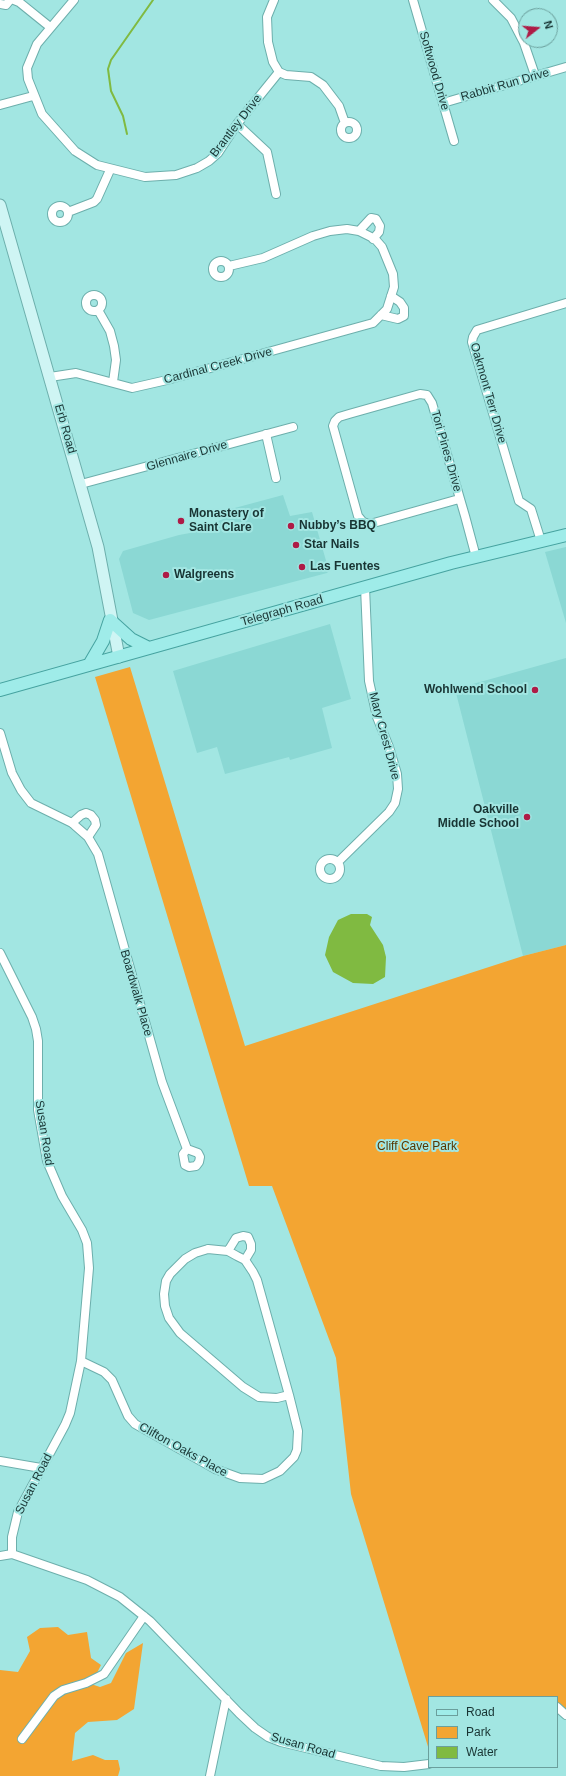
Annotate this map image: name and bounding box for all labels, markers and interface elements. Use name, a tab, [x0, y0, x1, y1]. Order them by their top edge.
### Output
north arrow	[518, 8, 558, 48]
text: N	[542, 19, 555, 30]
street label: Softwood Drive	[416, 30, 452, 112]
street label: Rabbit Run Drive	[459, 65, 551, 105]
street label: Brantley Drive	[207, 92, 265, 160]
street label: Oakmont Terr Drive	[467, 341, 509, 445]
street label: Cardinal Creek Drive	[162, 345, 274, 387]
street label: Erb Road	[51, 403, 79, 455]
street label: Tori Pines Drive	[427, 409, 465, 493]
street label: Glennaire Drive	[145, 438, 229, 474]
place label: Monastery of Saint Clare	[189, 507, 264, 535]
marker: Monastery of Saint Clare	[176, 516, 186, 526]
place label: Nubby’s BBQ	[299, 519, 376, 533]
marker: Nubby’s BBQ	[286, 521, 296, 531]
place label: Star Nails	[304, 538, 359, 552]
marker: Star Nails	[291, 540, 301, 550]
place label: Las Fuentes	[310, 560, 380, 574]
marker: Las Fuentes	[297, 562, 307, 572]
place label: Walgreens	[174, 568, 234, 582]
marker: Walgreens	[161, 570, 171, 580]
street label: Telegraph Road	[239, 592, 325, 630]
place label: Wohlwend School	[424, 683, 527, 697]
marker: Wohlwend School	[530, 685, 540, 695]
street label: Mary Crest Drive	[365, 691, 403, 781]
place label: Oakville Middle School	[438, 803, 519, 831]
marker: Oakville Middle School	[522, 812, 532, 822]
street label: Boardwalk Place	[117, 948, 155, 1038]
street label: Susan Road	[32, 1099, 56, 1167]
park label: Cliff Cave Park	[377, 1140, 457, 1154]
street label: Clifton Oaks Place	[136, 1420, 230, 1480]
street label: Susan Road	[13, 1451, 55, 1517]
legend	[428, 1696, 558, 1768]
text: Road	[466, 1705, 495, 1719]
text: Park	[466, 1725, 491, 1739]
street label: Susan Road	[269, 1730, 337, 1762]
text: Water	[466, 1745, 498, 1759]

